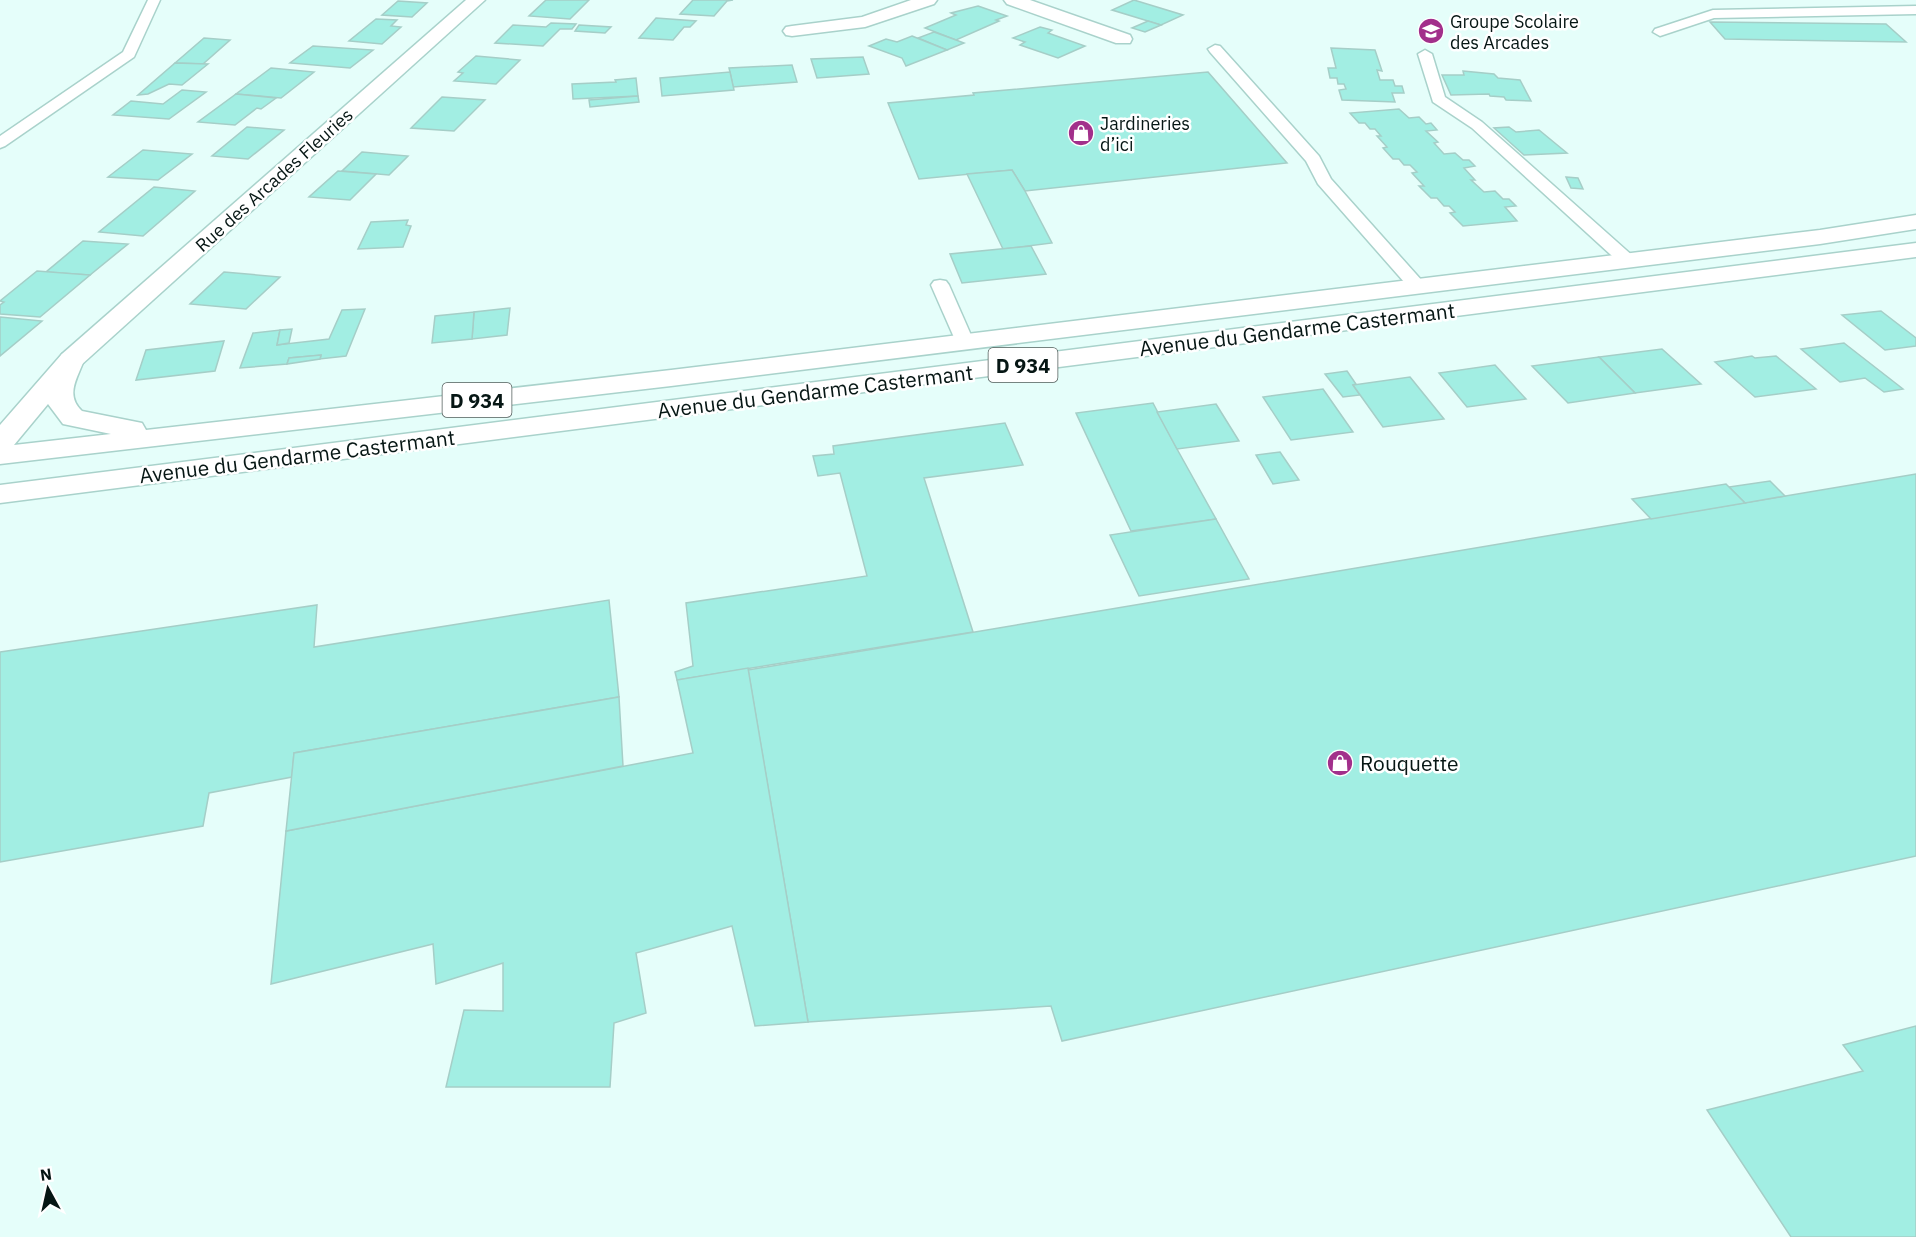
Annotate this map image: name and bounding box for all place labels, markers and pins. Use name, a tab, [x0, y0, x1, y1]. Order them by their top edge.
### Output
place label: Groupe Scolaire des Arcades	[1450, 10, 1579, 54]
school or university icon: Groupe Scolaire des Arcades	[1416, 16, 1446, 46]
place label: Jardineries d’ici	[1100, 112, 1190, 156]
shop icon: Jardineries d’ici	[1066, 118, 1096, 148]
shop icon: Rouquette	[1325, 748, 1355, 778]
place label: Rouquette	[1360, 749, 1458, 777]

